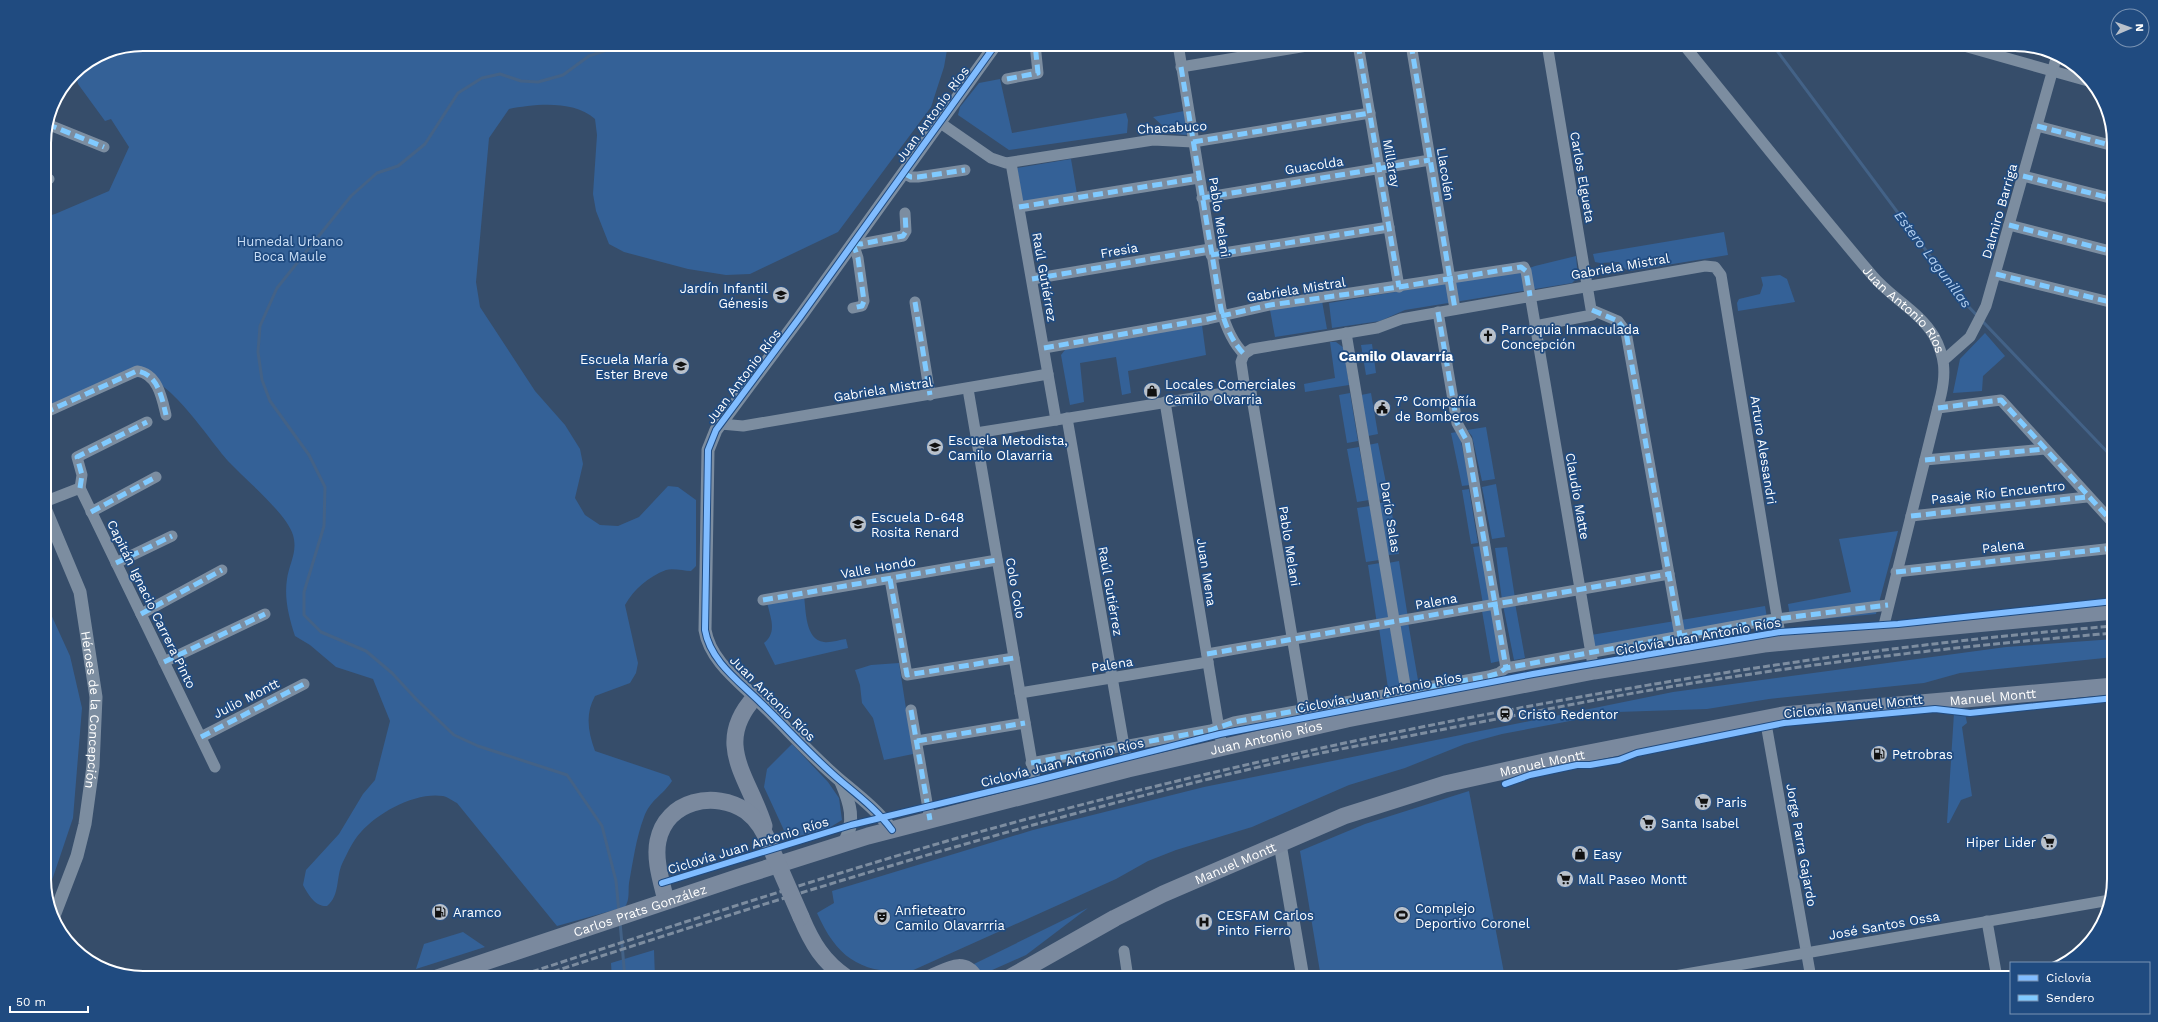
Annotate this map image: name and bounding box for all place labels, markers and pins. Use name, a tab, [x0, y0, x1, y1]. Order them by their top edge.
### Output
place label: Jardín Infantil Génesis	[680, 281, 768, 311]
school or university icon: Jardín Infantil Génesis	[771, 285, 791, 305]
place label: Parroquia Inmaculada Concepción	[1501, 322, 1640, 352]
church icon: Parroquia Inmaculada Concepción	[1478, 326, 1498, 346]
place label: Escuela María Ester Breve	[580, 352, 669, 382]
school or university icon: Escuela María Ester Breve	[671, 356, 691, 376]
place label: Locales Comerciales Camilo Olvarria	[1165, 377, 1296, 407]
shop icon: Locales Comerciales Camilo Olvarria	[1142, 381, 1162, 401]
place label: 7° Compañía de Bomberos	[1395, 394, 1479, 424]
public building icon: 7° Compañía de Bomberos	[1372, 398, 1392, 418]
place label: Escuela Metodista, Camilo Olavarria	[948, 433, 1068, 463]
school or university icon: Escuela Metodista, Camilo Olavarria	[925, 437, 945, 457]
place label: Escuela D-648 Rosita Renard	[871, 510, 964, 540]
school or university icon: Escuela D-648 Rosita Renard	[848, 514, 868, 534]
station icon: Cristo Redentor	[1495, 704, 1515, 724]
place label: Cristo Redentor	[1518, 707, 1618, 722]
fuel station icon: Petrobras	[1869, 744, 1889, 764]
place label: Petrobras	[1892, 747, 1953, 762]
supermarket icon: Paris	[1693, 792, 1713, 812]
place label: Paris	[1716, 795, 1747, 810]
supermarket icon: Santa Isabel	[1638, 813, 1658, 833]
place label: Santa Isabel	[1661, 816, 1739, 831]
supermarket icon: Hiper Lider	[2039, 832, 2059, 852]
place label: Hiper Lider	[1966, 835, 2036, 850]
shop icon: Easy	[1570, 844, 1590, 864]
place label: Easy	[1593, 847, 1622, 862]
supermarket icon: Mall Paseo Montt	[1555, 869, 1575, 889]
place label: Mall Paseo Montt	[1578, 872, 1688, 887]
place label: Complejo Deportivo Coronel	[1415, 901, 1530, 931]
fuel station icon: Aramco	[430, 902, 450, 922]
place label: Anfieteatro Camilo Olavarrria	[895, 903, 1005, 933]
place label: Aramco	[453, 905, 502, 920]
sports icon: Complejo Deportivo Coronel	[1392, 905, 1412, 925]
theatre icon: Anfieteatro Camilo Olavarrria	[872, 907, 892, 927]
place label: CESFAM Carlos Pinto Fierro	[1217, 908, 1314, 938]
hospital icon: CESFAM Carlos Pinto Fierro	[1194, 912, 1214, 932]

